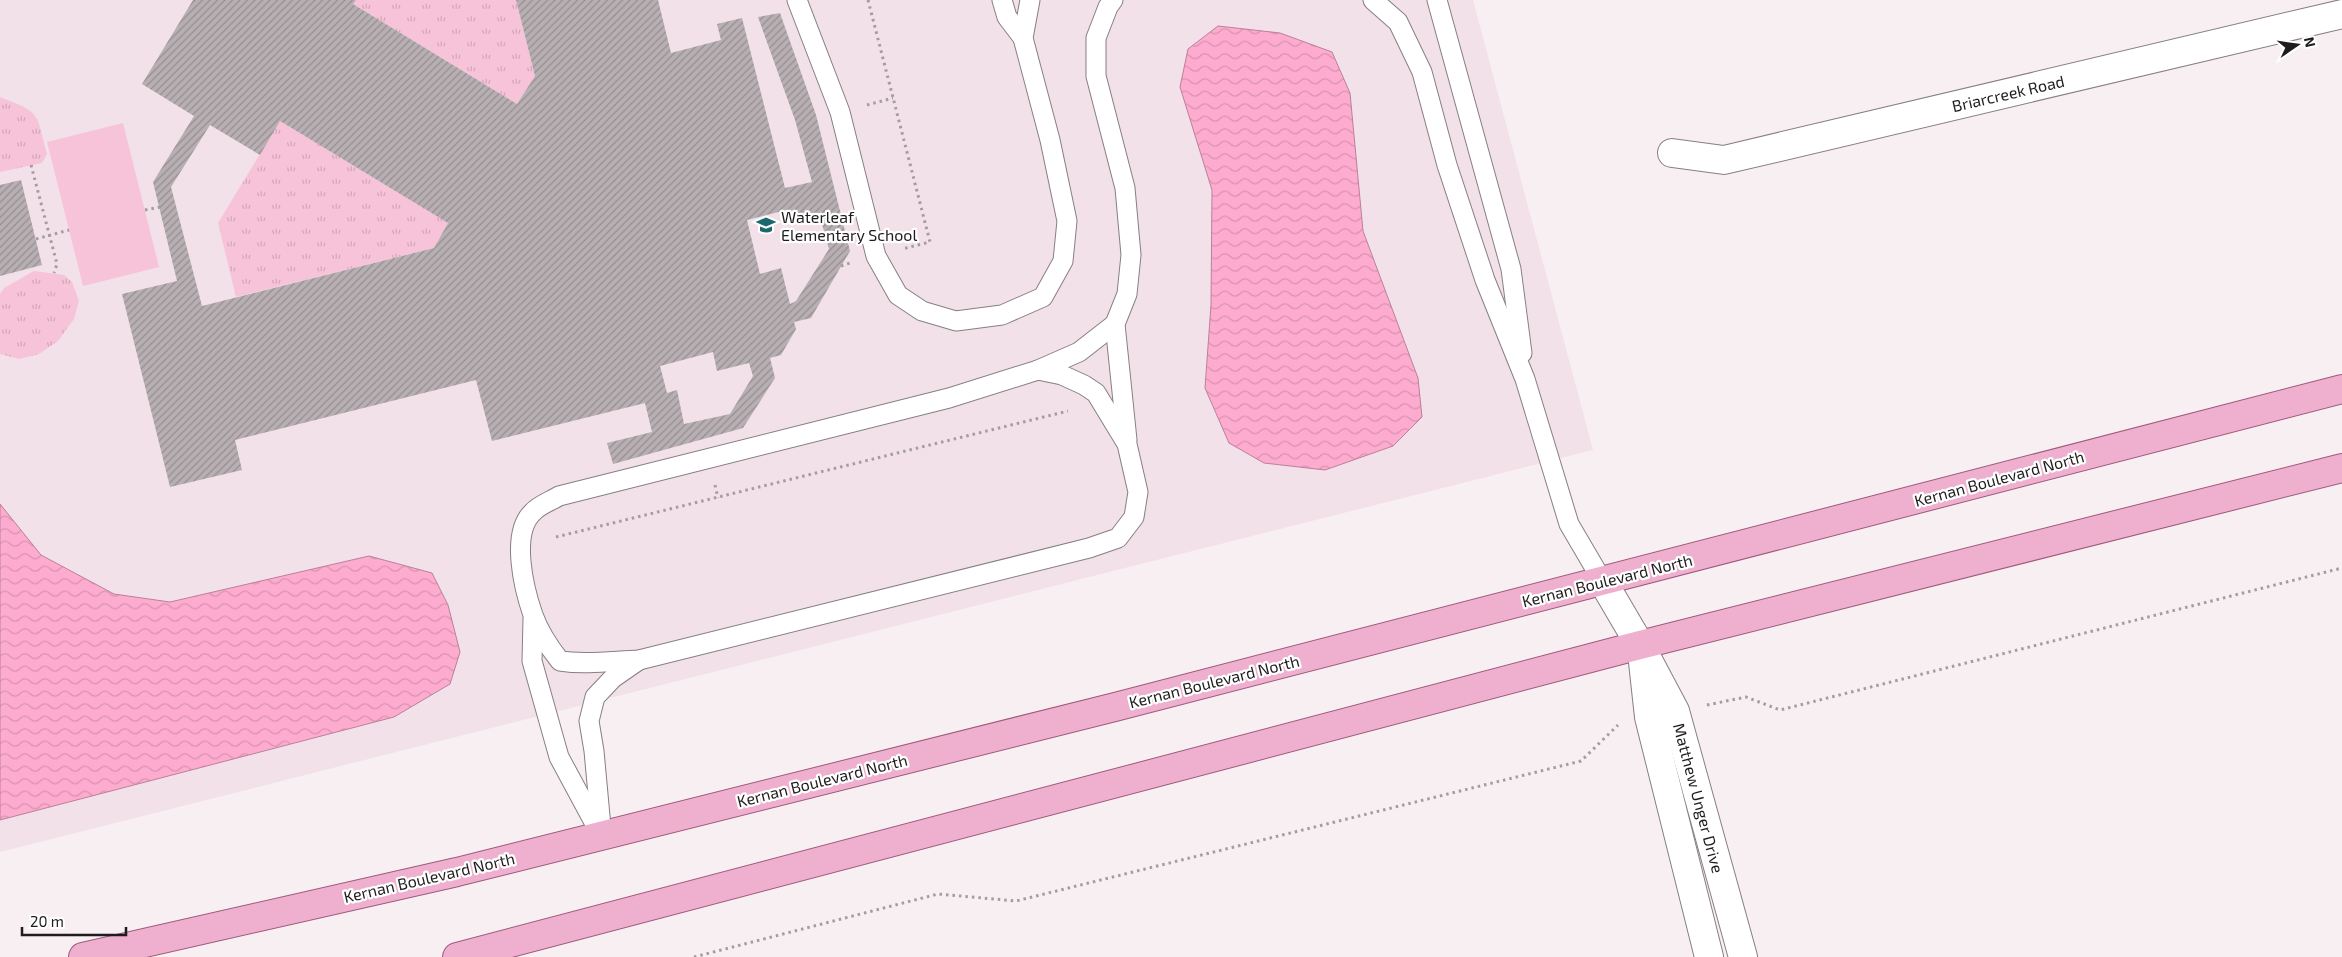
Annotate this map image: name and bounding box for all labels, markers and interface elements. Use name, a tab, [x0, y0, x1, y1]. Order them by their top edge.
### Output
north arrow	[2272, 20, 2322, 70]
text: N	[2301, 35, 2320, 49]
street label: Briarcreek Road	[1950, 71, 2066, 115]
place label: Waterleaf Elementary School	[781, 207, 917, 244]
school or university icon: Waterleaf Elementary School	[755, 214, 777, 236]
street label: Kernan Boulevard North	[1912, 446, 2086, 510]
street label: Kernan Boulevard North	[1520, 550, 1694, 610]
street label: Kernan Boulevard North	[1127, 651, 1301, 711]
street label: Matthew Unger Drive	[1670, 721, 1728, 875]
street label: Kernan Boulevard North	[735, 750, 909, 810]
street label: Kernan Boulevard North	[342, 848, 516, 906]
scale bar	[22, 904, 126, 936]
text: 20 m	[30, 912, 64, 930]

